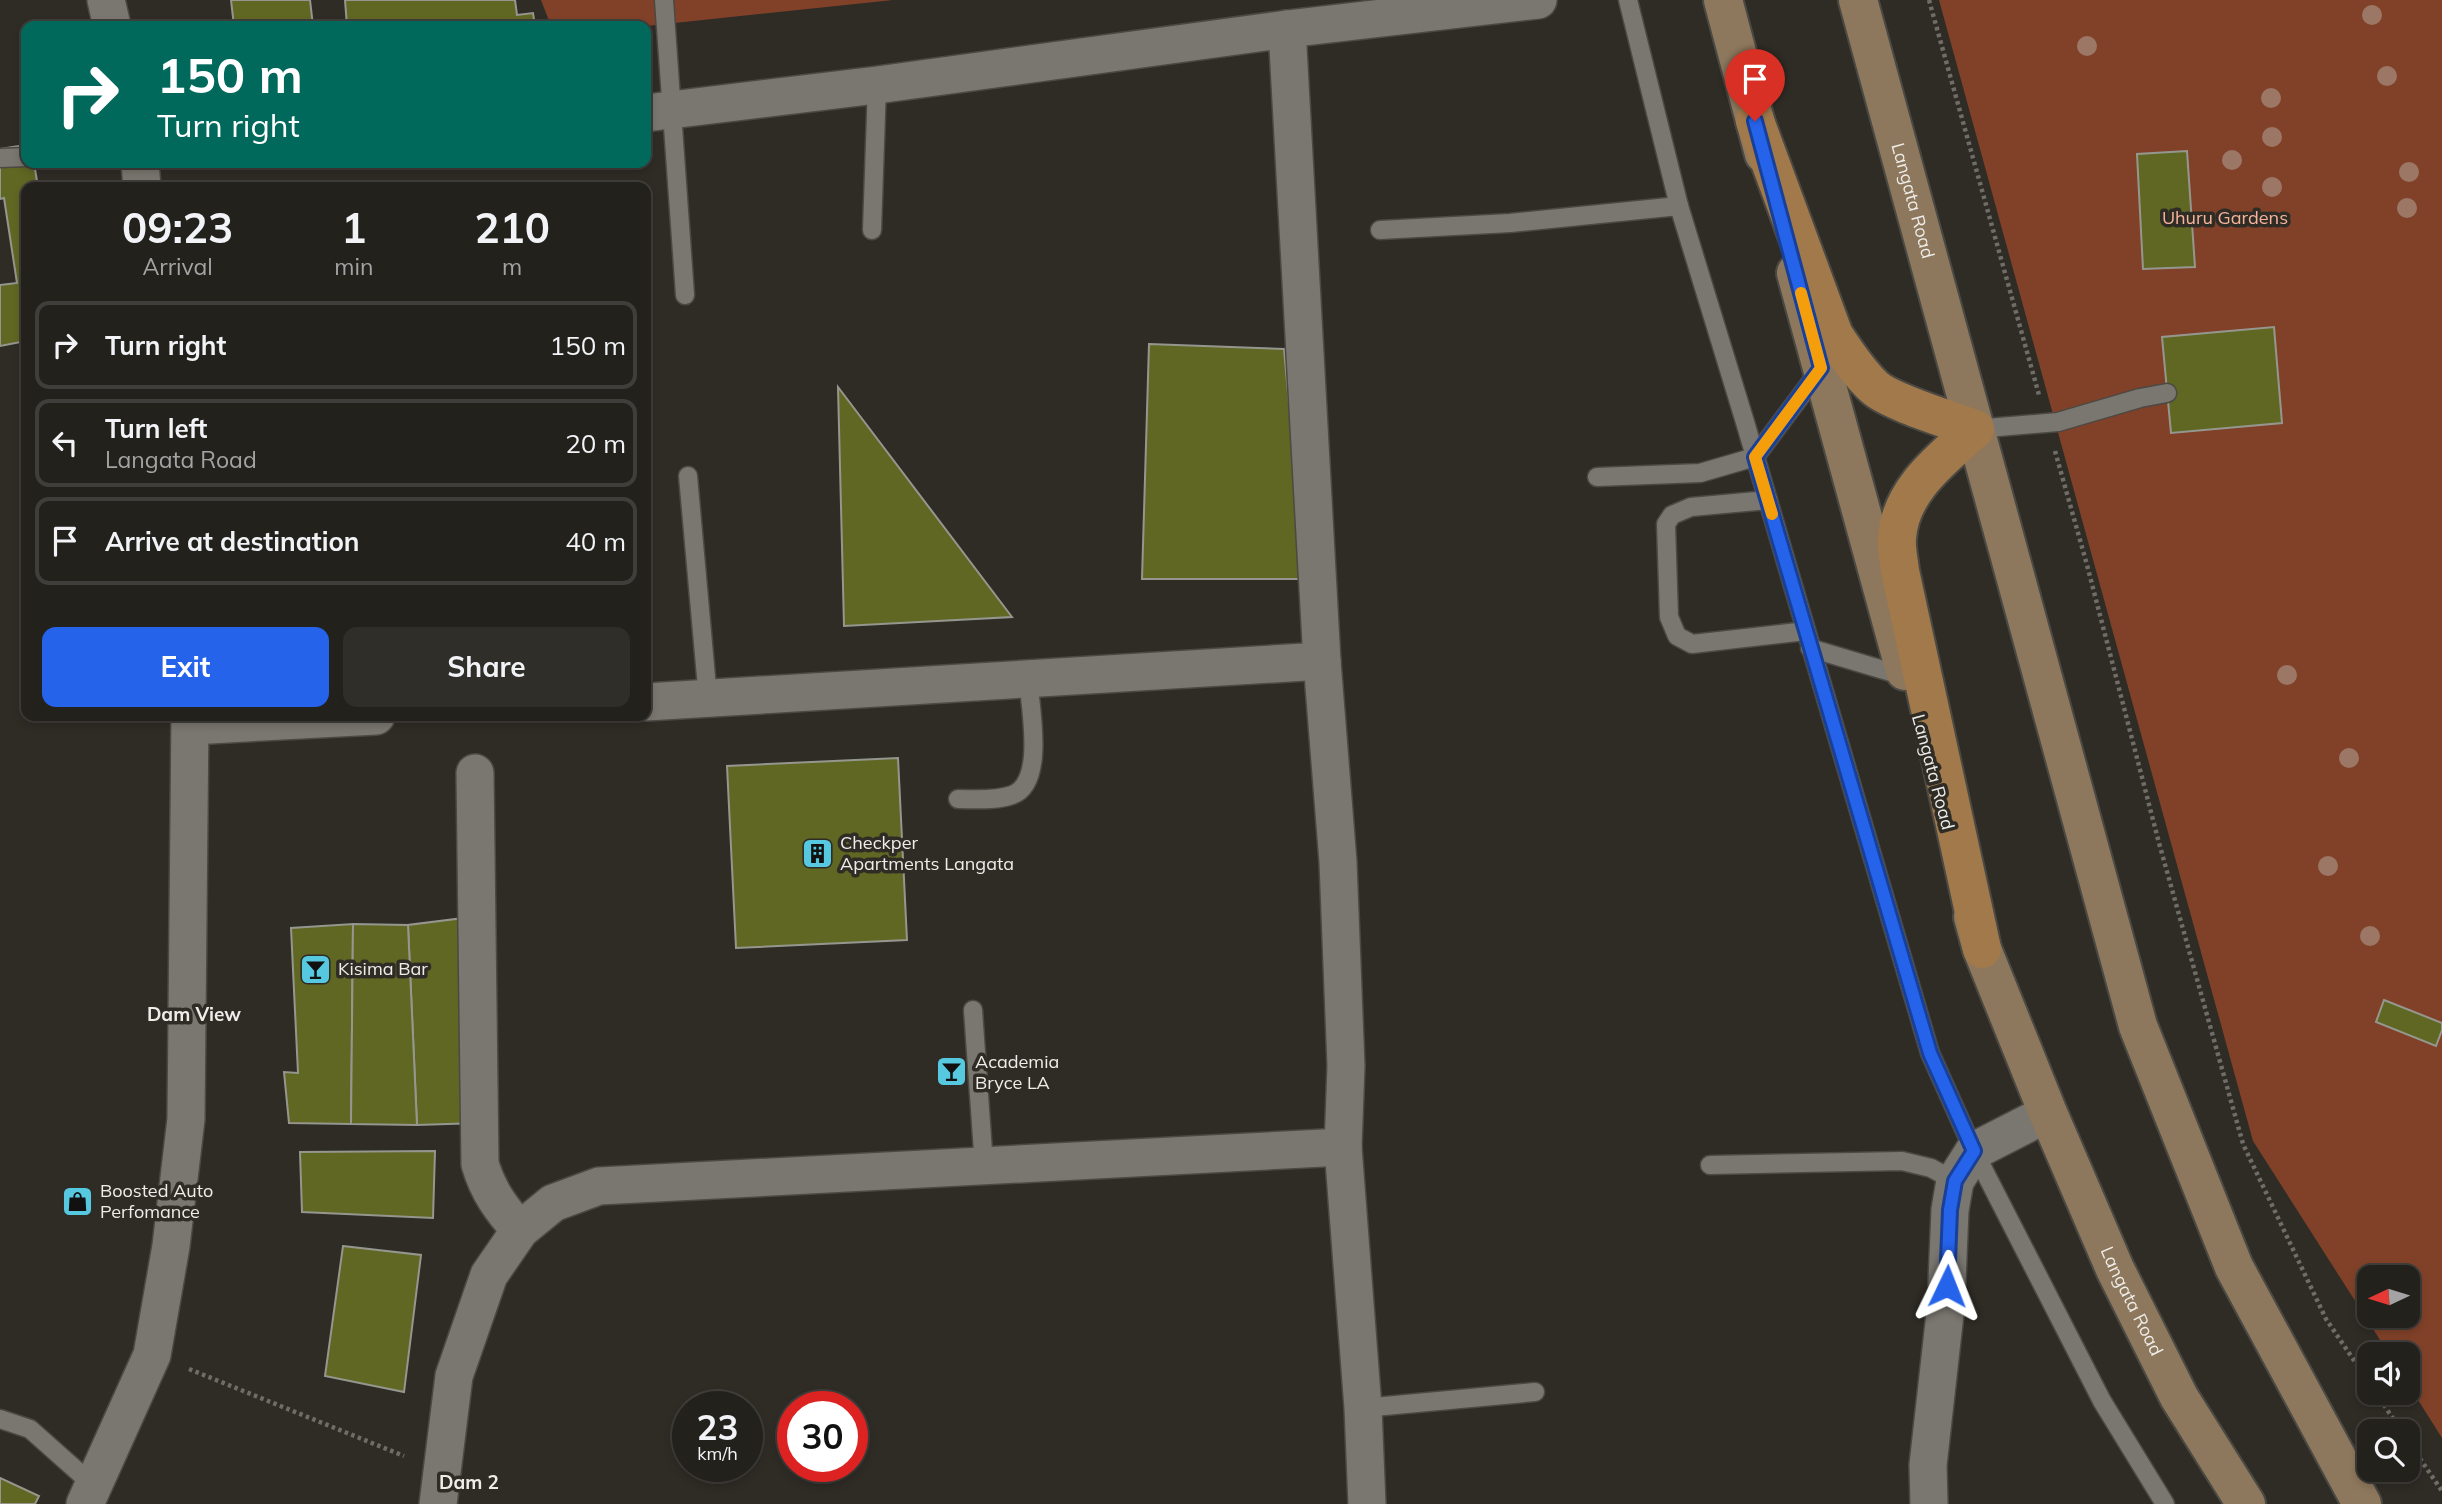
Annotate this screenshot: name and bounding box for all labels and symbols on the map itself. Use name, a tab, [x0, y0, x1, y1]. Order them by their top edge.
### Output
pin	[1725, 49, 1785, 121]
street label: Langata Road	[1887, 140, 1940, 261]
park label: Uhuru Gardens	[2162, 206, 2288, 229]
street label: Langata Road	[1907, 712, 1960, 832]
place label: Checkper Apartments Langata	[840, 831, 1014, 875]
building icon: Checkper Apartments Langata	[800, 836, 834, 870]
bar icon: Kisima Bar	[298, 952, 332, 986]
place label: Kisima Bar	[338, 957, 428, 980]
district label: Dam View	[147, 1002, 241, 1026]
place label: Academia Bryce LA	[975, 1050, 1059, 1094]
bar icon: Academia Bryce LA	[935, 1055, 969, 1089]
place label: Boosted Auto Perfomance	[100, 1179, 213, 1223]
shop icon: Boosted Auto Perfomance	[60, 1184, 94, 1218]
street label: Langata Road	[2096, 1243, 2168, 1359]
position arrow	[1910, 1249, 1984, 1323]
north arrow	[2357, 1265, 2420, 1328]
speed limit sign: 30	[777, 1391, 868, 1482]
district label: Dam 2	[439, 1470, 499, 1494]

